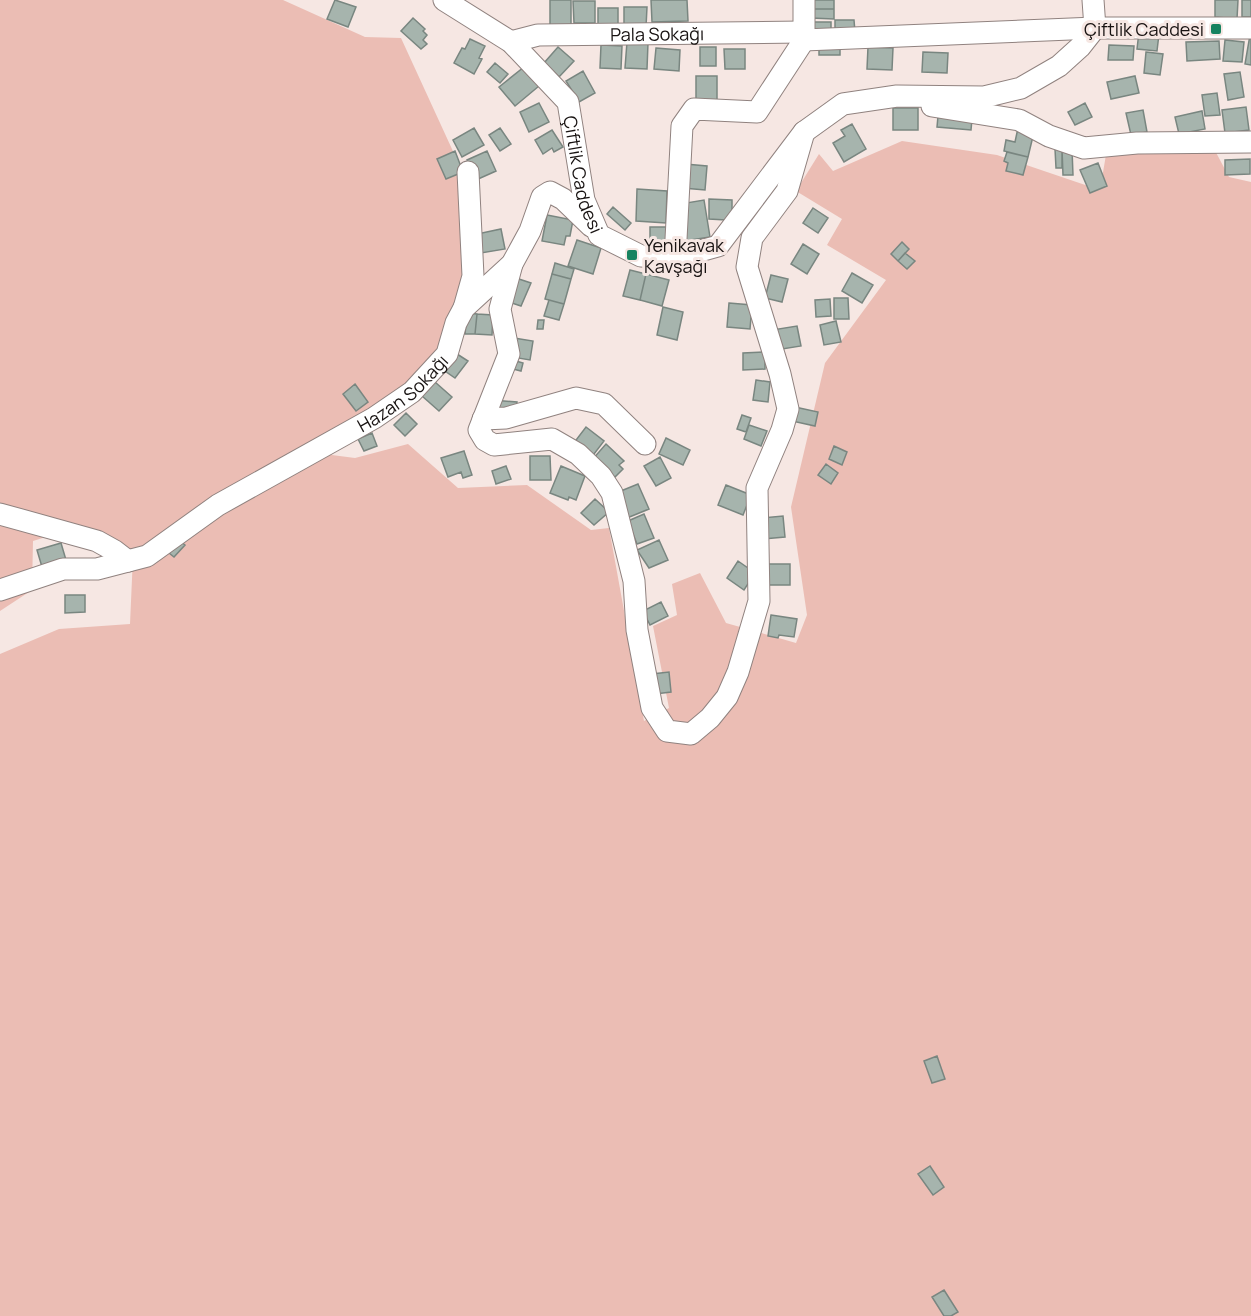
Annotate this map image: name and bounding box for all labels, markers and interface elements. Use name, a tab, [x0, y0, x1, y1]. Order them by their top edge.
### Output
place label: Çiftlik Caddesi	[1084, 17, 1204, 41]
street label: Pala Sokağı	[610, 21, 704, 46]
marker: Çiftlik Caddesi	[1209, 22, 1223, 36]
street label: Çiftlik Caddesi	[558, 114, 609, 237]
place label: Yenikavak Kavşağı	[644, 233, 725, 278]
marker: Yenikavak Kavşağı	[625, 248, 639, 262]
street label: Hazan Sokağı	[353, 349, 453, 437]

